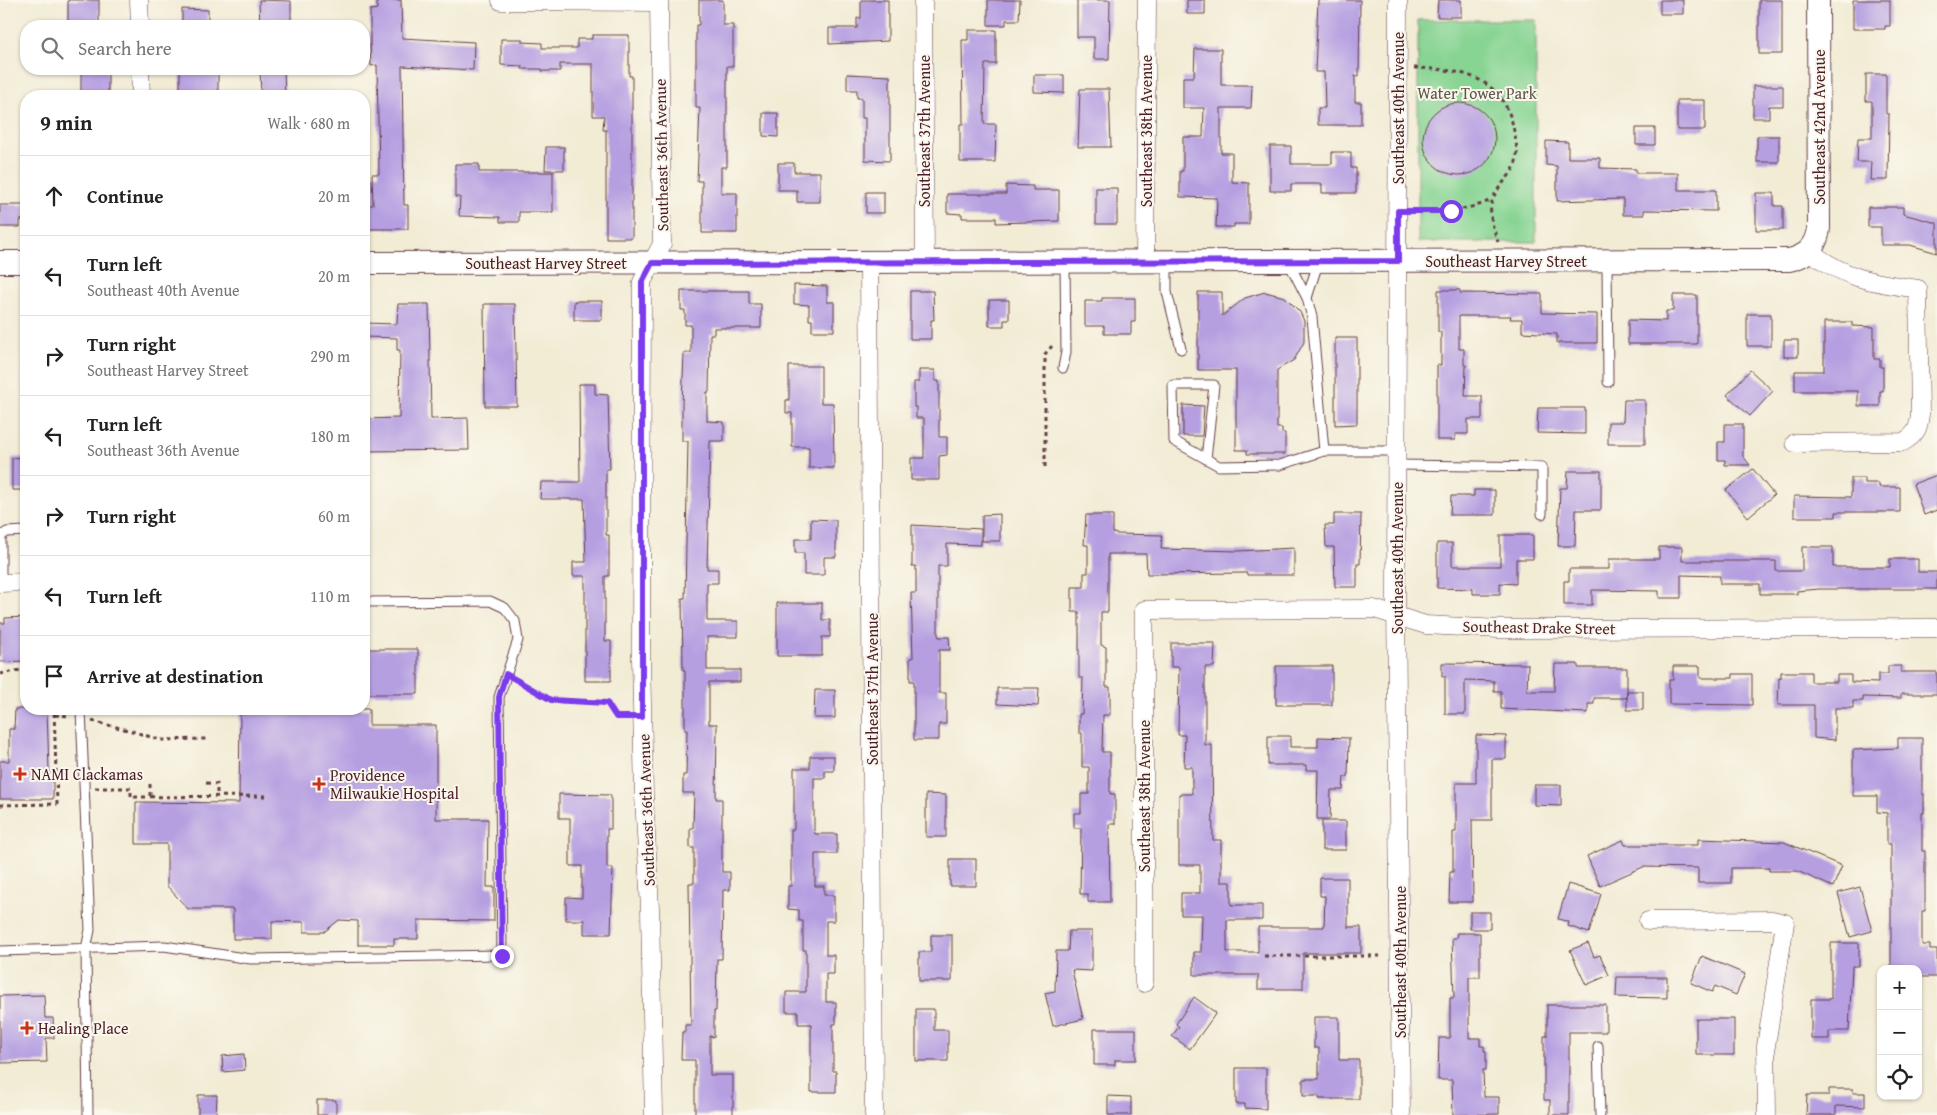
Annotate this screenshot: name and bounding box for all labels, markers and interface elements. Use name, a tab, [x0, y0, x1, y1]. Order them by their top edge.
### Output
search box	[20, 20, 370, 75]
street label: Southeast 40th Avenue	[1386, 32, 1410, 184]
icon: search	[38, 34, 66, 62]
text: Search here	[78, 34, 172, 62]
street label: Southeast 42nd Avenue	[1807, 49, 1831, 205]
street label: Southeast 37th Avenue	[912, 55, 936, 207]
street label: Southeast 38th Avenue	[1134, 55, 1158, 207]
street label: Southeast 36th Avenue	[648, 79, 674, 231]
park label: Water Tower Park	[1417, 81, 1538, 105]
text: 9 min	[40, 107, 92, 138]
text: Walk · 680 m	[267, 111, 350, 135]
icon: ahead	[40, 182, 68, 210]
text: Continue	[87, 182, 164, 210]
text: 20 m	[318, 184, 350, 208]
route start	[1440, 200, 1463, 223]
street label: Southeast Harvey Street	[1425, 249, 1587, 273]
text: Turn left	[87, 250, 162, 278]
street label: Southeast Harvey Street	[465, 251, 627, 275]
icon: left	[40, 262, 68, 290]
text: 20 m	[318, 264, 350, 288]
text: Southeast 40th Avenue	[87, 278, 240, 302]
text: Turn right	[87, 330, 176, 358]
icon: right	[40, 342, 68, 370]
text: 290 m	[310, 344, 350, 368]
text: Southeast Harvey Street	[87, 358, 249, 382]
text: Turn left	[87, 410, 162, 438]
icon: left	[40, 422, 68, 450]
text: 180 m	[310, 424, 350, 448]
text: Southeast 36th Avenue	[87, 438, 240, 462]
street label: Southeast 40th Avenue	[1385, 482, 1409, 634]
icon: right	[40, 502, 68, 530]
text: Turn right	[87, 502, 176, 530]
text: 60 m	[318, 504, 350, 528]
icon: left	[40, 582, 68, 610]
text: Turn left	[87, 582, 162, 610]
text: 110 m	[310, 584, 350, 608]
street label: Southeast 37th Avenue	[860, 613, 884, 765]
street label: Southeast Drake Street	[1462, 614, 1616, 640]
icon: arrive	[40, 662, 68, 690]
text: Arrive at destination	[87, 662, 263, 690]
street label: Southeast 38th Avenue	[1132, 720, 1156, 872]
street label: Southeast 36th Avenue	[631, 733, 661, 887]
place label: NAMI Clackamas	[31, 762, 143, 786]
place label: Providence Milwaukie Hospital	[330, 763, 460, 805]
marker: NAMI Clackamas	[13, 767, 27, 781]
marker: Providence Milwaukie Hospital	[312, 777, 326, 791]
street label: Southeast 40th Avenue	[1388, 886, 1412, 1038]
route end	[491, 945, 514, 968]
map controls	[1877, 965, 1922, 1100]
button: +	[1877, 965, 1922, 1010]
button: −	[1877, 1010, 1922, 1055]
place label: Healing Place	[38, 1016, 128, 1040]
marker: Healing Place	[20, 1021, 34, 1035]
button: locate	[1877, 1055, 1922, 1100]

